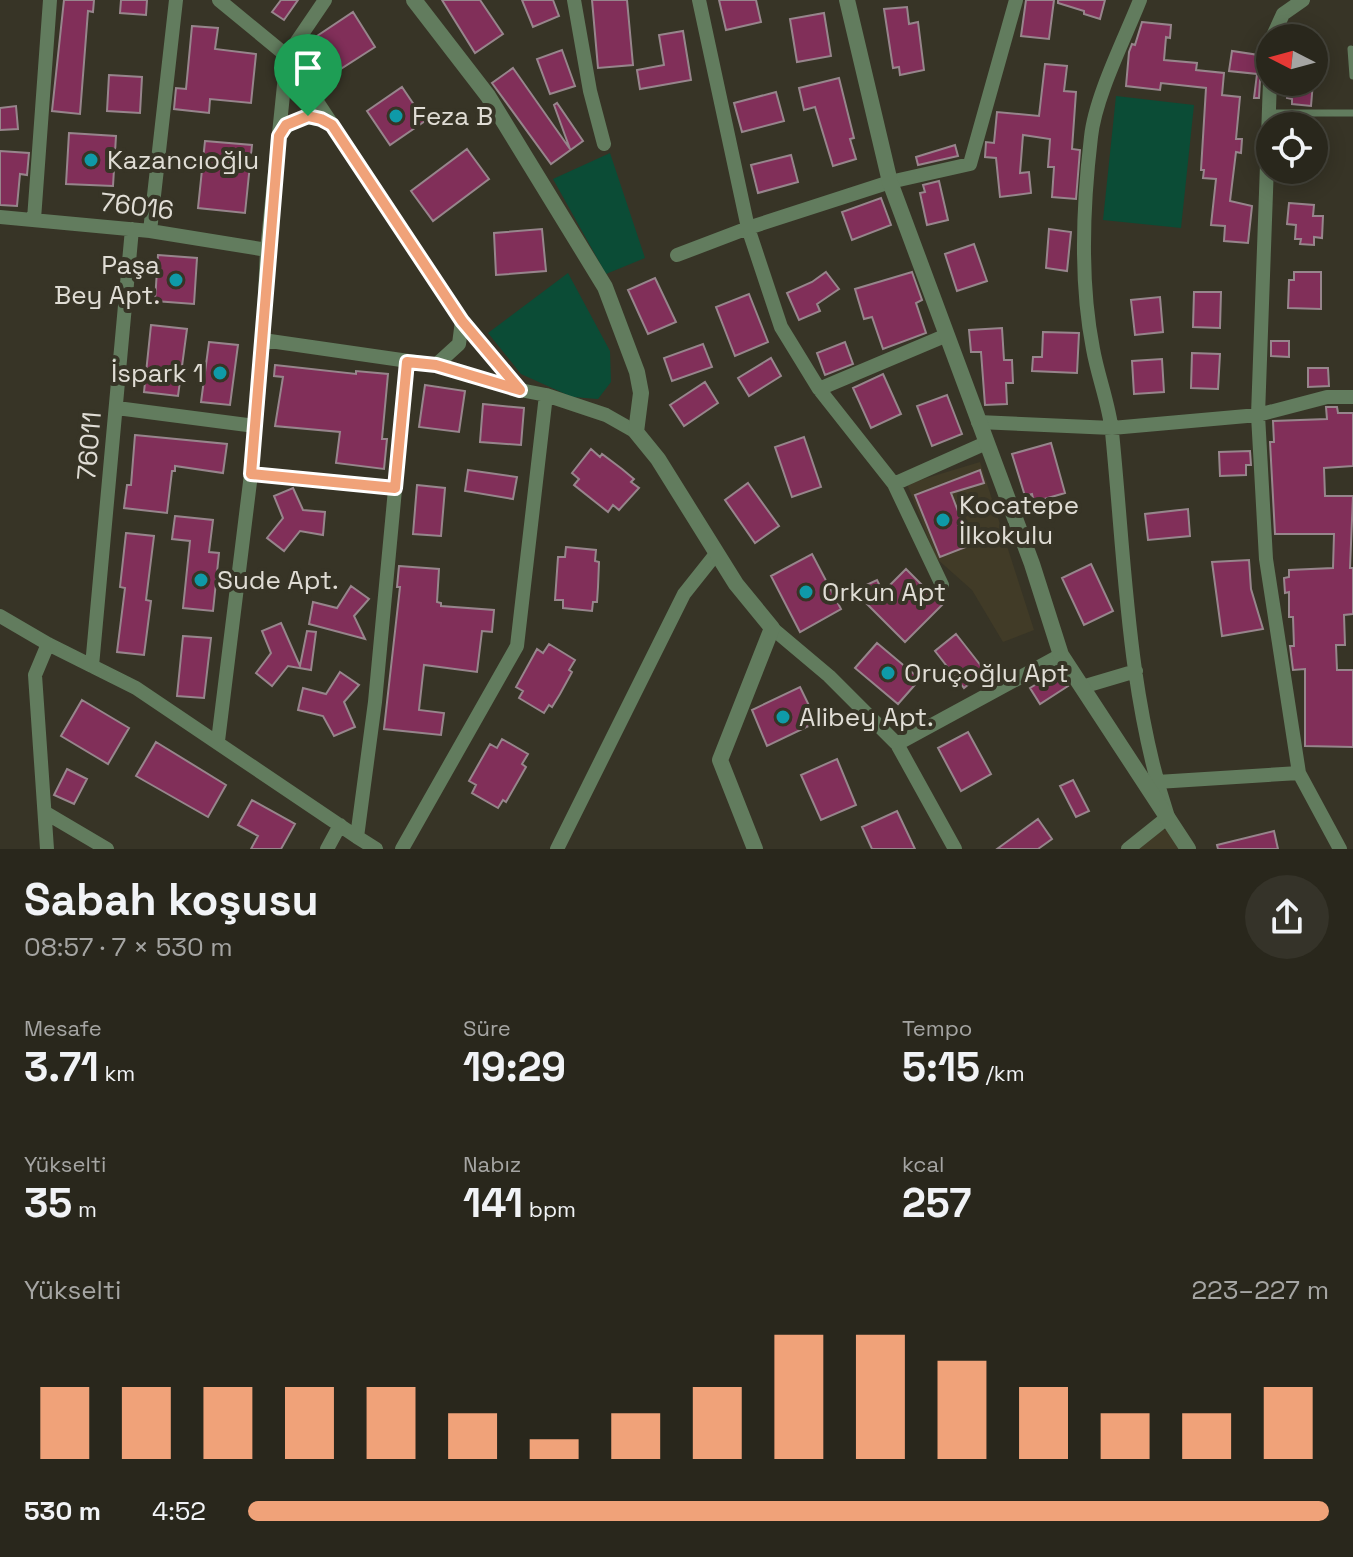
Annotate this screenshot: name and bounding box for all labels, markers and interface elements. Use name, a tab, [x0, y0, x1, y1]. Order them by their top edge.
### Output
north arrow	[1256, 24, 1328, 96]
map controls	[1256, 24, 1328, 184]
pin	[274, 34, 342, 116]
icon: arrive	[286, 46, 330, 90]
place label: Feza B	[412, 99, 493, 133]
marker: Feza B	[387, 107, 405, 125]
button: locate	[1256, 112, 1328, 184]
place label: Kazancıoğlu	[107, 143, 259, 177]
marker: Kazancıoğlu	[82, 151, 100, 169]
street label: 76016	[98, 185, 176, 227]
place label: Paşa Bey Apt.	[54, 248, 160, 312]
marker: Paşa Bey Apt.	[167, 271, 185, 289]
place label: İspark 1	[111, 356, 204, 390]
marker: İspark 1	[211, 364, 229, 382]
street label: 76011	[69, 410, 109, 482]
place label: Kocatepe İlkokulu	[959, 488, 1079, 552]
marker: Kocatepe İlkokulu	[934, 511, 952, 529]
place label: Sude Apt.	[217, 563, 338, 597]
marker: Sude Apt.	[192, 571, 210, 589]
place label: Orkun Apt	[822, 575, 946, 609]
marker: Orkun Apt	[797, 583, 815, 601]
place label: Oruçoğlu Apt	[904, 656, 1069, 690]
marker: Oruçoğlu Apt	[879, 664, 897, 682]
place label: Alibey Apt.	[799, 700, 934, 734]
marker: Alibey Apt.	[774, 708, 792, 726]
text: Sabah koşusu	[24, 872, 319, 928]
button: share	[1245, 875, 1329, 959]
text: 08:57 · 7 × 530 m	[24, 930, 233, 964]
text: Mesafe	[24, 1014, 102, 1042]
text: Süre	[463, 1014, 511, 1042]
text: Tempo	[902, 1014, 972, 1042]
text: 3.71	[24, 1042, 99, 1093]
text: 19:29	[463, 1042, 566, 1093]
text: 5:15	[902, 1042, 980, 1093]
text: km	[99, 1059, 135, 1087]
text: /km	[980, 1059, 1025, 1087]
text: Yükselti	[24, 1150, 106, 1178]
text: Nabız	[463, 1150, 521, 1178]
text: kcal	[902, 1150, 944, 1178]
text: 35	[24, 1178, 72, 1229]
text: 141	[463, 1178, 523, 1229]
text: 257	[902, 1178, 971, 1229]
text: m	[72, 1195, 97, 1223]
text: bpm	[523, 1195, 576, 1223]
text: Yükselti	[24, 1273, 121, 1307]
text: 223–227 m	[1191, 1273, 1329, 1307]
text: 530 m	[24, 1494, 101, 1528]
text: 4:52	[152, 1494, 206, 1528]

